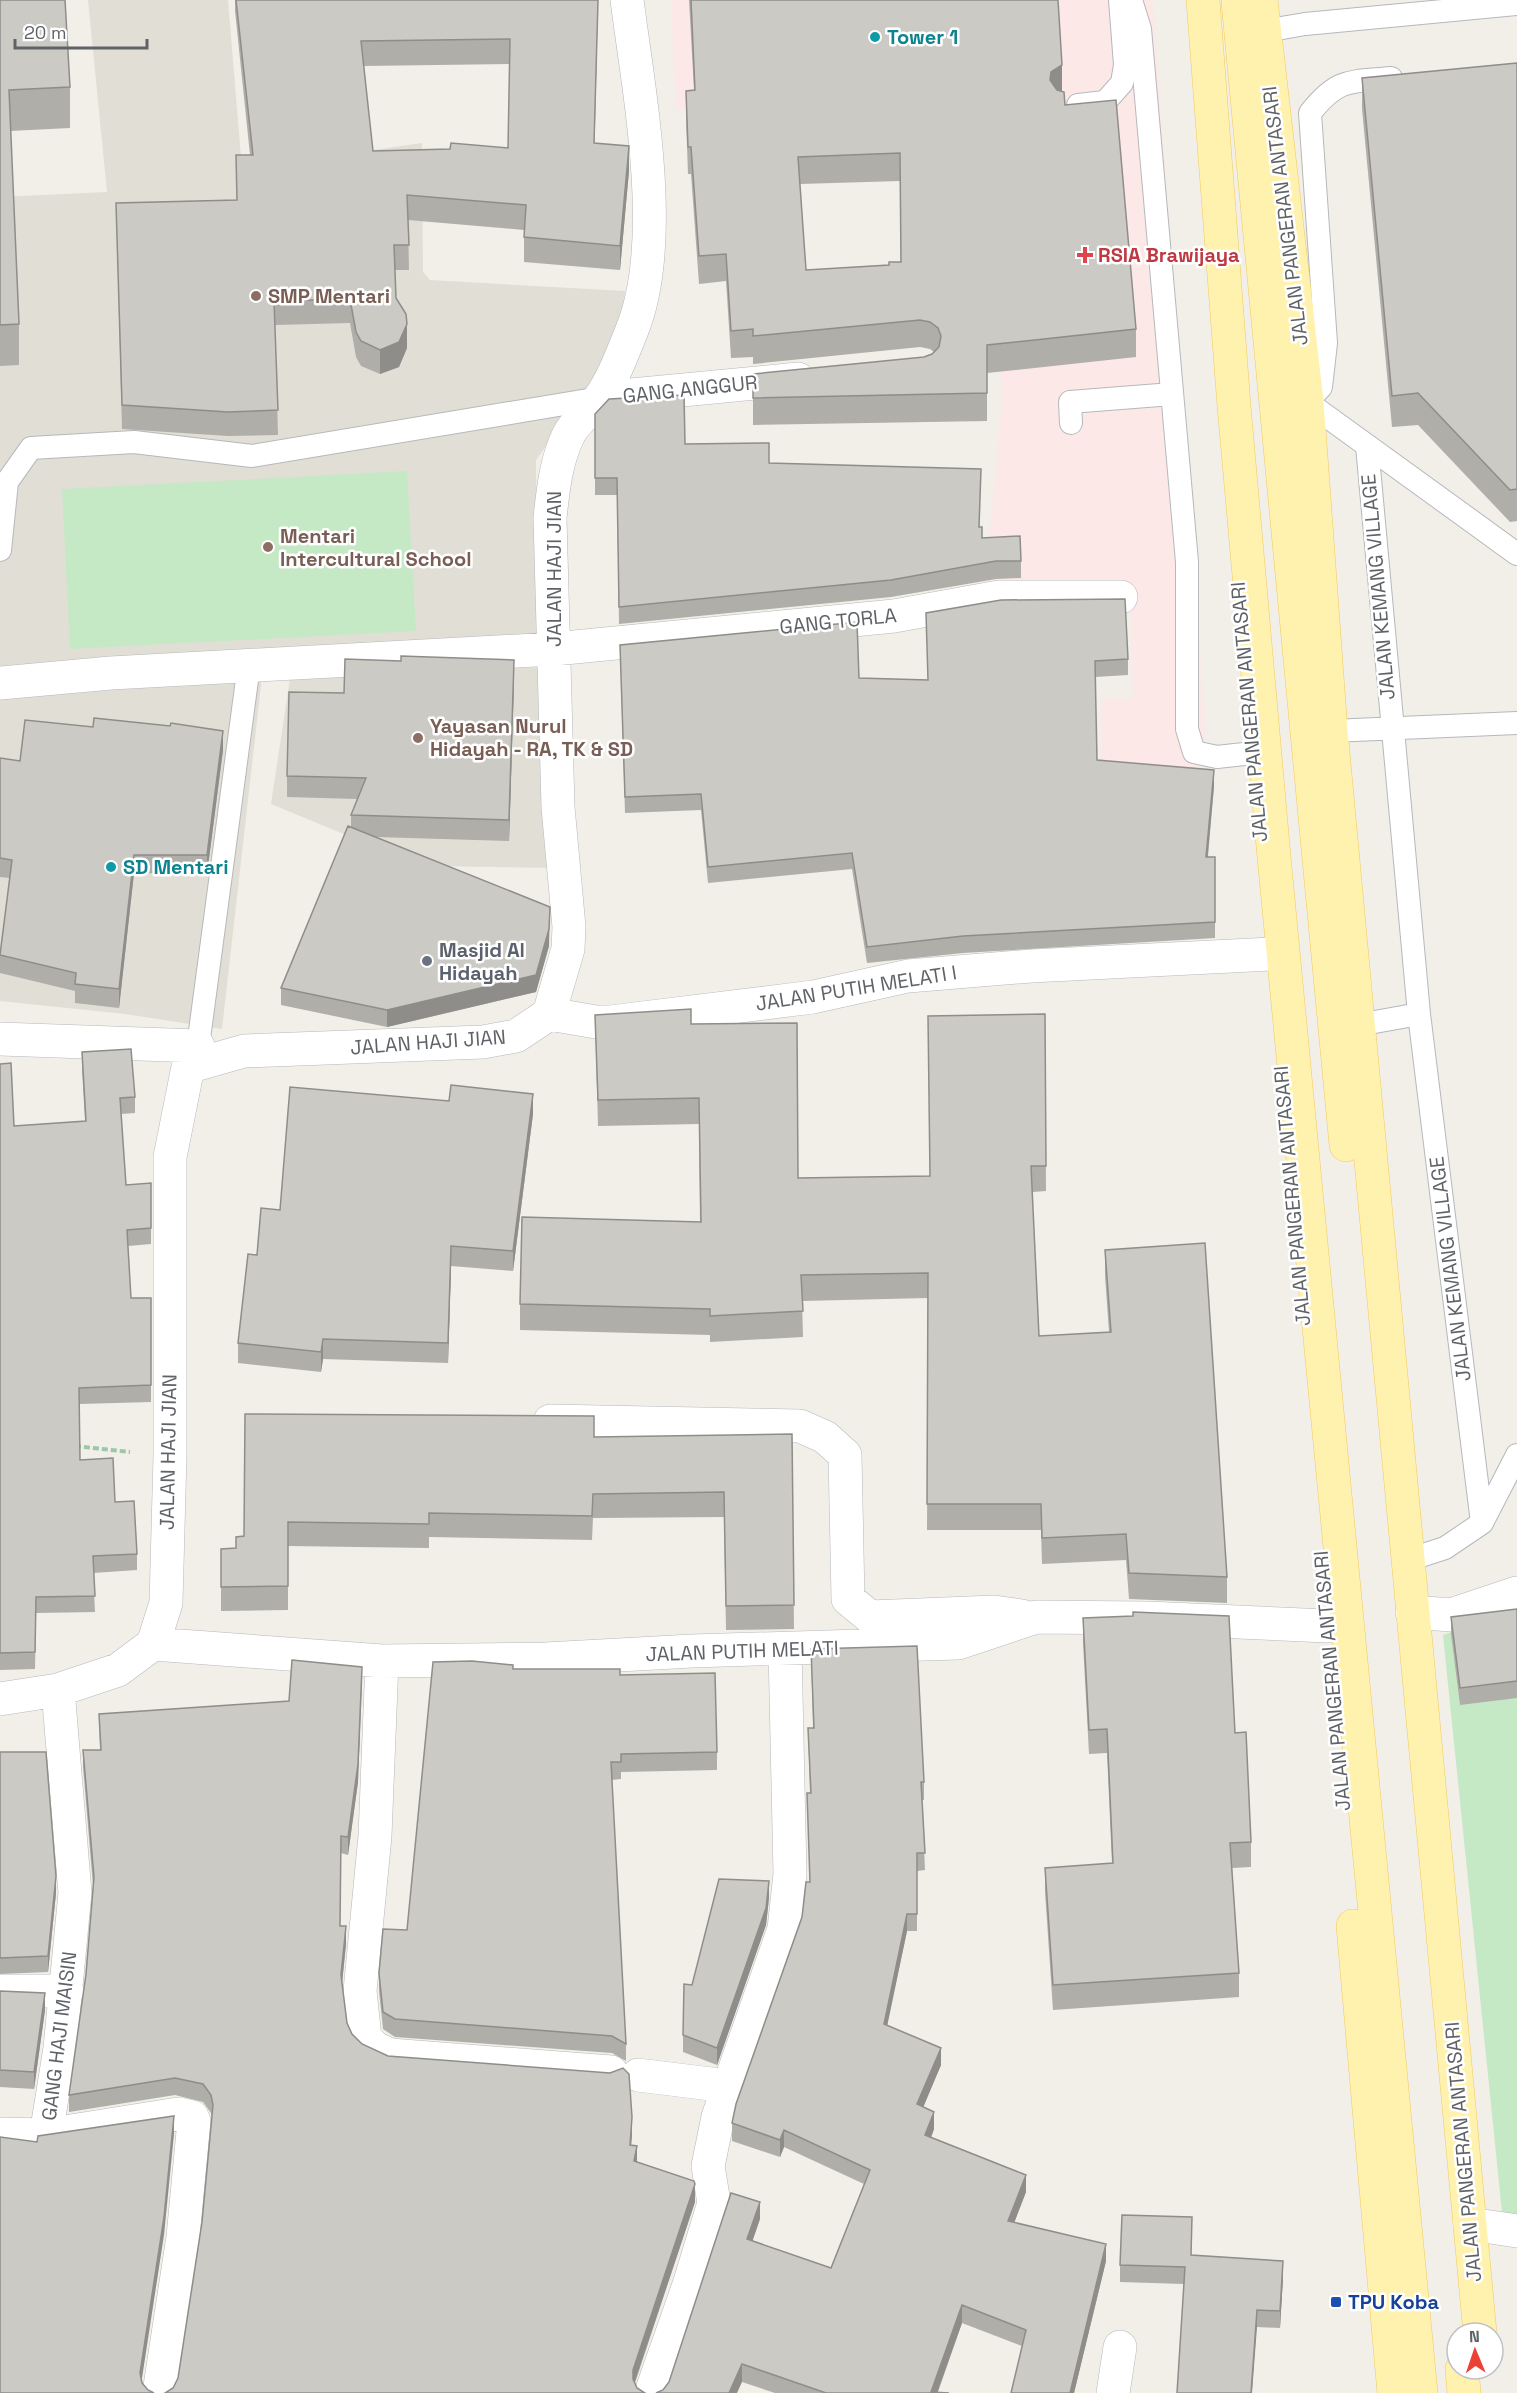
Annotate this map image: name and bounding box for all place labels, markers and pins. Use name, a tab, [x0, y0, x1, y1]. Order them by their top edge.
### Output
place label: Tower 1	[887, 24, 958, 50]
marker: Tower 1	[868, 30, 882, 44]
place label: RSIA Brawijaya	[1098, 242, 1240, 268]
marker: RSIA Brawijaya	[1076, 246, 1094, 264]
place label: SMP Mentari	[268, 283, 390, 309]
marker: SMP Mentari	[249, 289, 263, 303]
place label: Mentari Intercultural School	[280, 523, 472, 572]
marker: Mentari Intercultural School	[261, 540, 275, 554]
place label: Yayasan Nurul Hidayah - RA, TK & SD	[430, 713, 633, 762]
marker: Yayasan Nurul Hidayah - RA, TK & SD	[411, 731, 425, 745]
place label: SD Mentari	[123, 854, 229, 880]
marker: SD Mentari	[104, 860, 118, 874]
place label: Masjid Al Hidayah	[439, 937, 525, 986]
marker: Masjid Al Hidayah	[420, 954, 434, 968]
place label: TPU Koba	[1348, 2289, 1440, 2315]
marker: TPU Koba	[1329, 2295, 1343, 2309]

